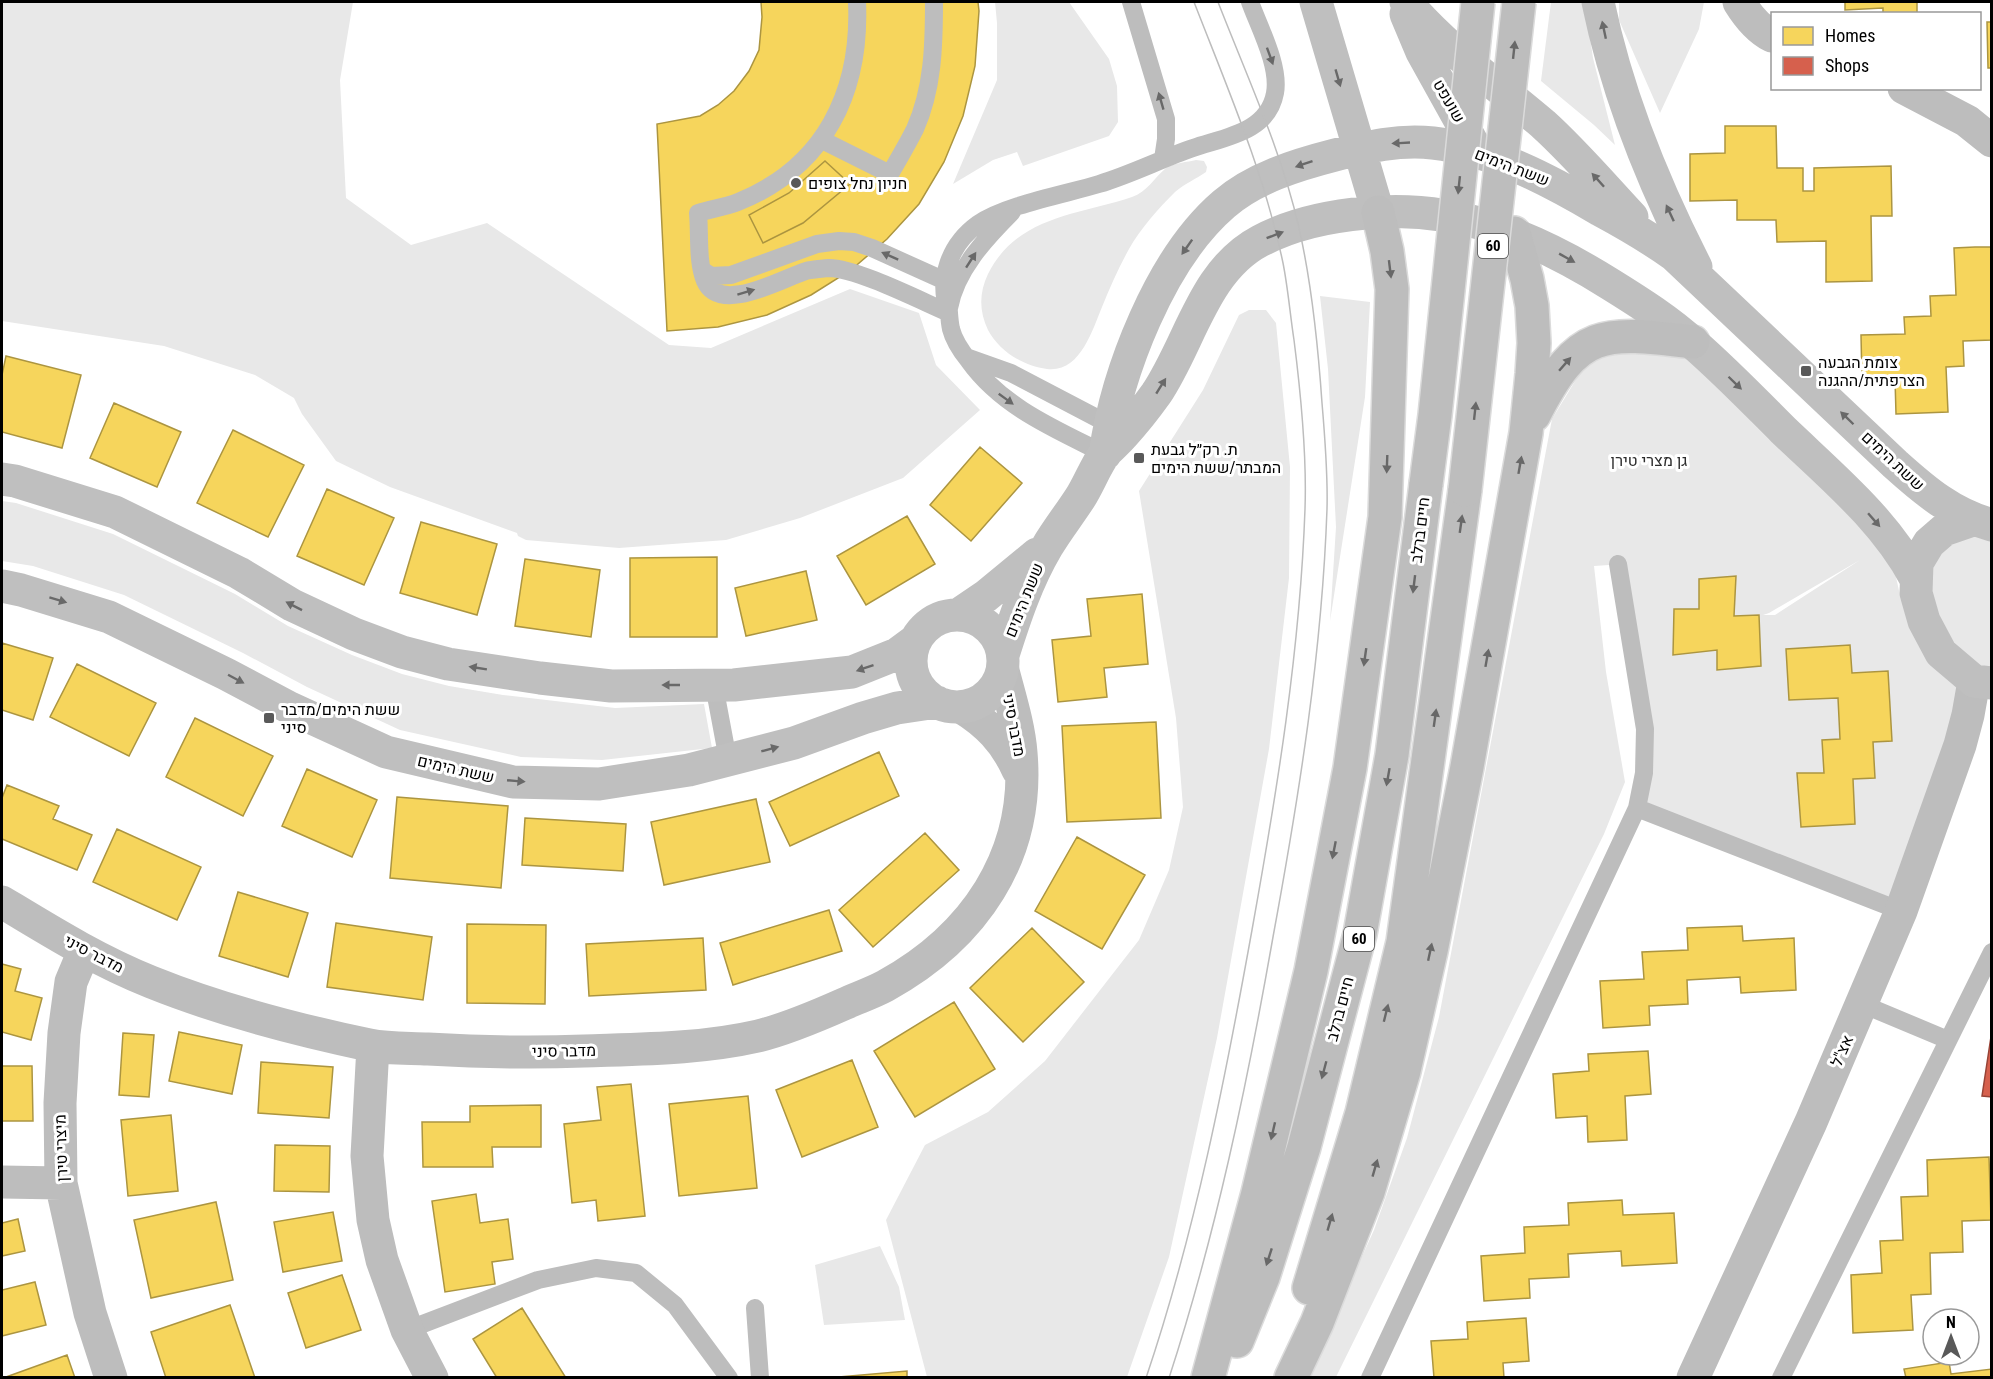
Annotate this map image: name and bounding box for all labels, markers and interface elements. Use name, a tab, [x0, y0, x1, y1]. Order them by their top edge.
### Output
legend	[1771, 12, 1981, 90]
one-way arrow	[1599, 20, 1608, 39]
text: Homes	[1825, 25, 1875, 46]
one-way arrow	[1509, 40, 1519, 59]
one-way arrow	[1266, 47, 1276, 65]
text: Shops	[1825, 55, 1869, 76]
one-way arrow	[1333, 69, 1343, 87]
street label: שועפט	[1429, 76, 1469, 126]
one-way arrow	[1156, 92, 1165, 110]
one-way arrow	[1391, 138, 1410, 147]
street label: ששת הימים	[1472, 144, 1552, 190]
one-way arrow	[1294, 160, 1312, 170]
one-way arrow	[1592, 173, 1605, 188]
place label: חניון נחל צופים	[808, 174, 907, 193]
marker: חניון נחל צופים	[789, 176, 803, 190]
one-way arrow	[1454, 176, 1464, 195]
one-way arrow	[1665, 205, 1674, 222]
one-way arrow	[1266, 230, 1284, 239]
road number: 60	[1478, 234, 1508, 258]
one-way arrow	[1181, 238, 1192, 255]
one-way arrow	[881, 251, 899, 260]
one-way arrow	[966, 251, 977, 268]
one-way arrow	[1559, 253, 1576, 263]
one-way arrow	[1385, 260, 1394, 279]
one-way arrow	[737, 287, 755, 296]
place label: צומת הגבעה הצרפתית/ההגנה	[1818, 353, 1925, 390]
one-way arrow	[1558, 357, 1572, 372]
marker: צומת הגבעה הצרפתית/ההגנה	[1799, 364, 1813, 378]
one-way arrow	[1727, 376, 1742, 390]
one-way arrow	[1155, 378, 1166, 394]
one-way arrow	[997, 393, 1013, 405]
one-way arrow	[1470, 401, 1480, 420]
one-way arrow	[1840, 412, 1854, 426]
street label: ששת הימים	[1858, 427, 1928, 495]
place label: ת. רק״ל גבעת המבתר/ששת הימים	[1151, 440, 1281, 477]
marker: ת. רק״ל גבעת המבתר/ששת הימים	[1132, 451, 1146, 465]
park label: גן מצרי טירן	[1611, 451, 1687, 470]
one-way arrow	[1382, 454, 1391, 473]
one-way arrow	[1516, 456, 1525, 475]
street label: חיים ברלב	[1407, 496, 1433, 564]
one-way arrow	[1867, 512, 1880, 527]
one-way arrow	[1456, 515, 1465, 534]
street label: ששת הימים	[1000, 560, 1048, 640]
one-way arrow	[1409, 575, 1418, 594]
one-way arrow	[49, 596, 67, 605]
one-way arrow	[285, 601, 303, 611]
one-way arrow	[1361, 648, 1370, 667]
one-way arrow	[1482, 648, 1491, 667]
one-way arrow	[856, 663, 874, 673]
one-way arrow	[468, 664, 487, 673]
one-way arrow	[228, 674, 245, 684]
one-way arrow	[662, 681, 681, 690]
street label: מדבר סיני	[999, 692, 1029, 758]
place label: ששת הימים/מדבר סיני	[281, 700, 400, 737]
one-way arrow	[1430, 708, 1439, 727]
marker: ששת הימים/מדבר סיני	[262, 711, 276, 725]
one-way arrow	[761, 744, 779, 754]
street label: ששת הימים	[416, 751, 496, 787]
one-way arrow	[1383, 768, 1392, 787]
one-way arrow	[506, 776, 525, 786]
one-way arrow	[1329, 840, 1338, 859]
road number: 60	[1344, 927, 1374, 951]
street label: מדבר סיני	[61, 931, 127, 977]
one-way arrow	[1426, 942, 1435, 961]
street label: חיים ברלב	[1322, 975, 1358, 1043]
one-way arrow	[1381, 1004, 1391, 1023]
street label: אצ"ל	[1827, 1032, 1857, 1070]
street label: מדבר סיני	[532, 1041, 596, 1061]
one-way arrow	[1319, 1061, 1328, 1079]
street label: מיצרי טירן	[50, 1114, 72, 1182]
one-way arrow	[1268, 1121, 1278, 1140]
one-way arrow	[1371, 1158, 1380, 1176]
one-way arrow	[1325, 1213, 1335, 1231]
one-way arrow	[1264, 1248, 1274, 1266]
north arrow	[1921, 1307, 1981, 1367]
text: N	[1946, 1313, 1956, 1332]

